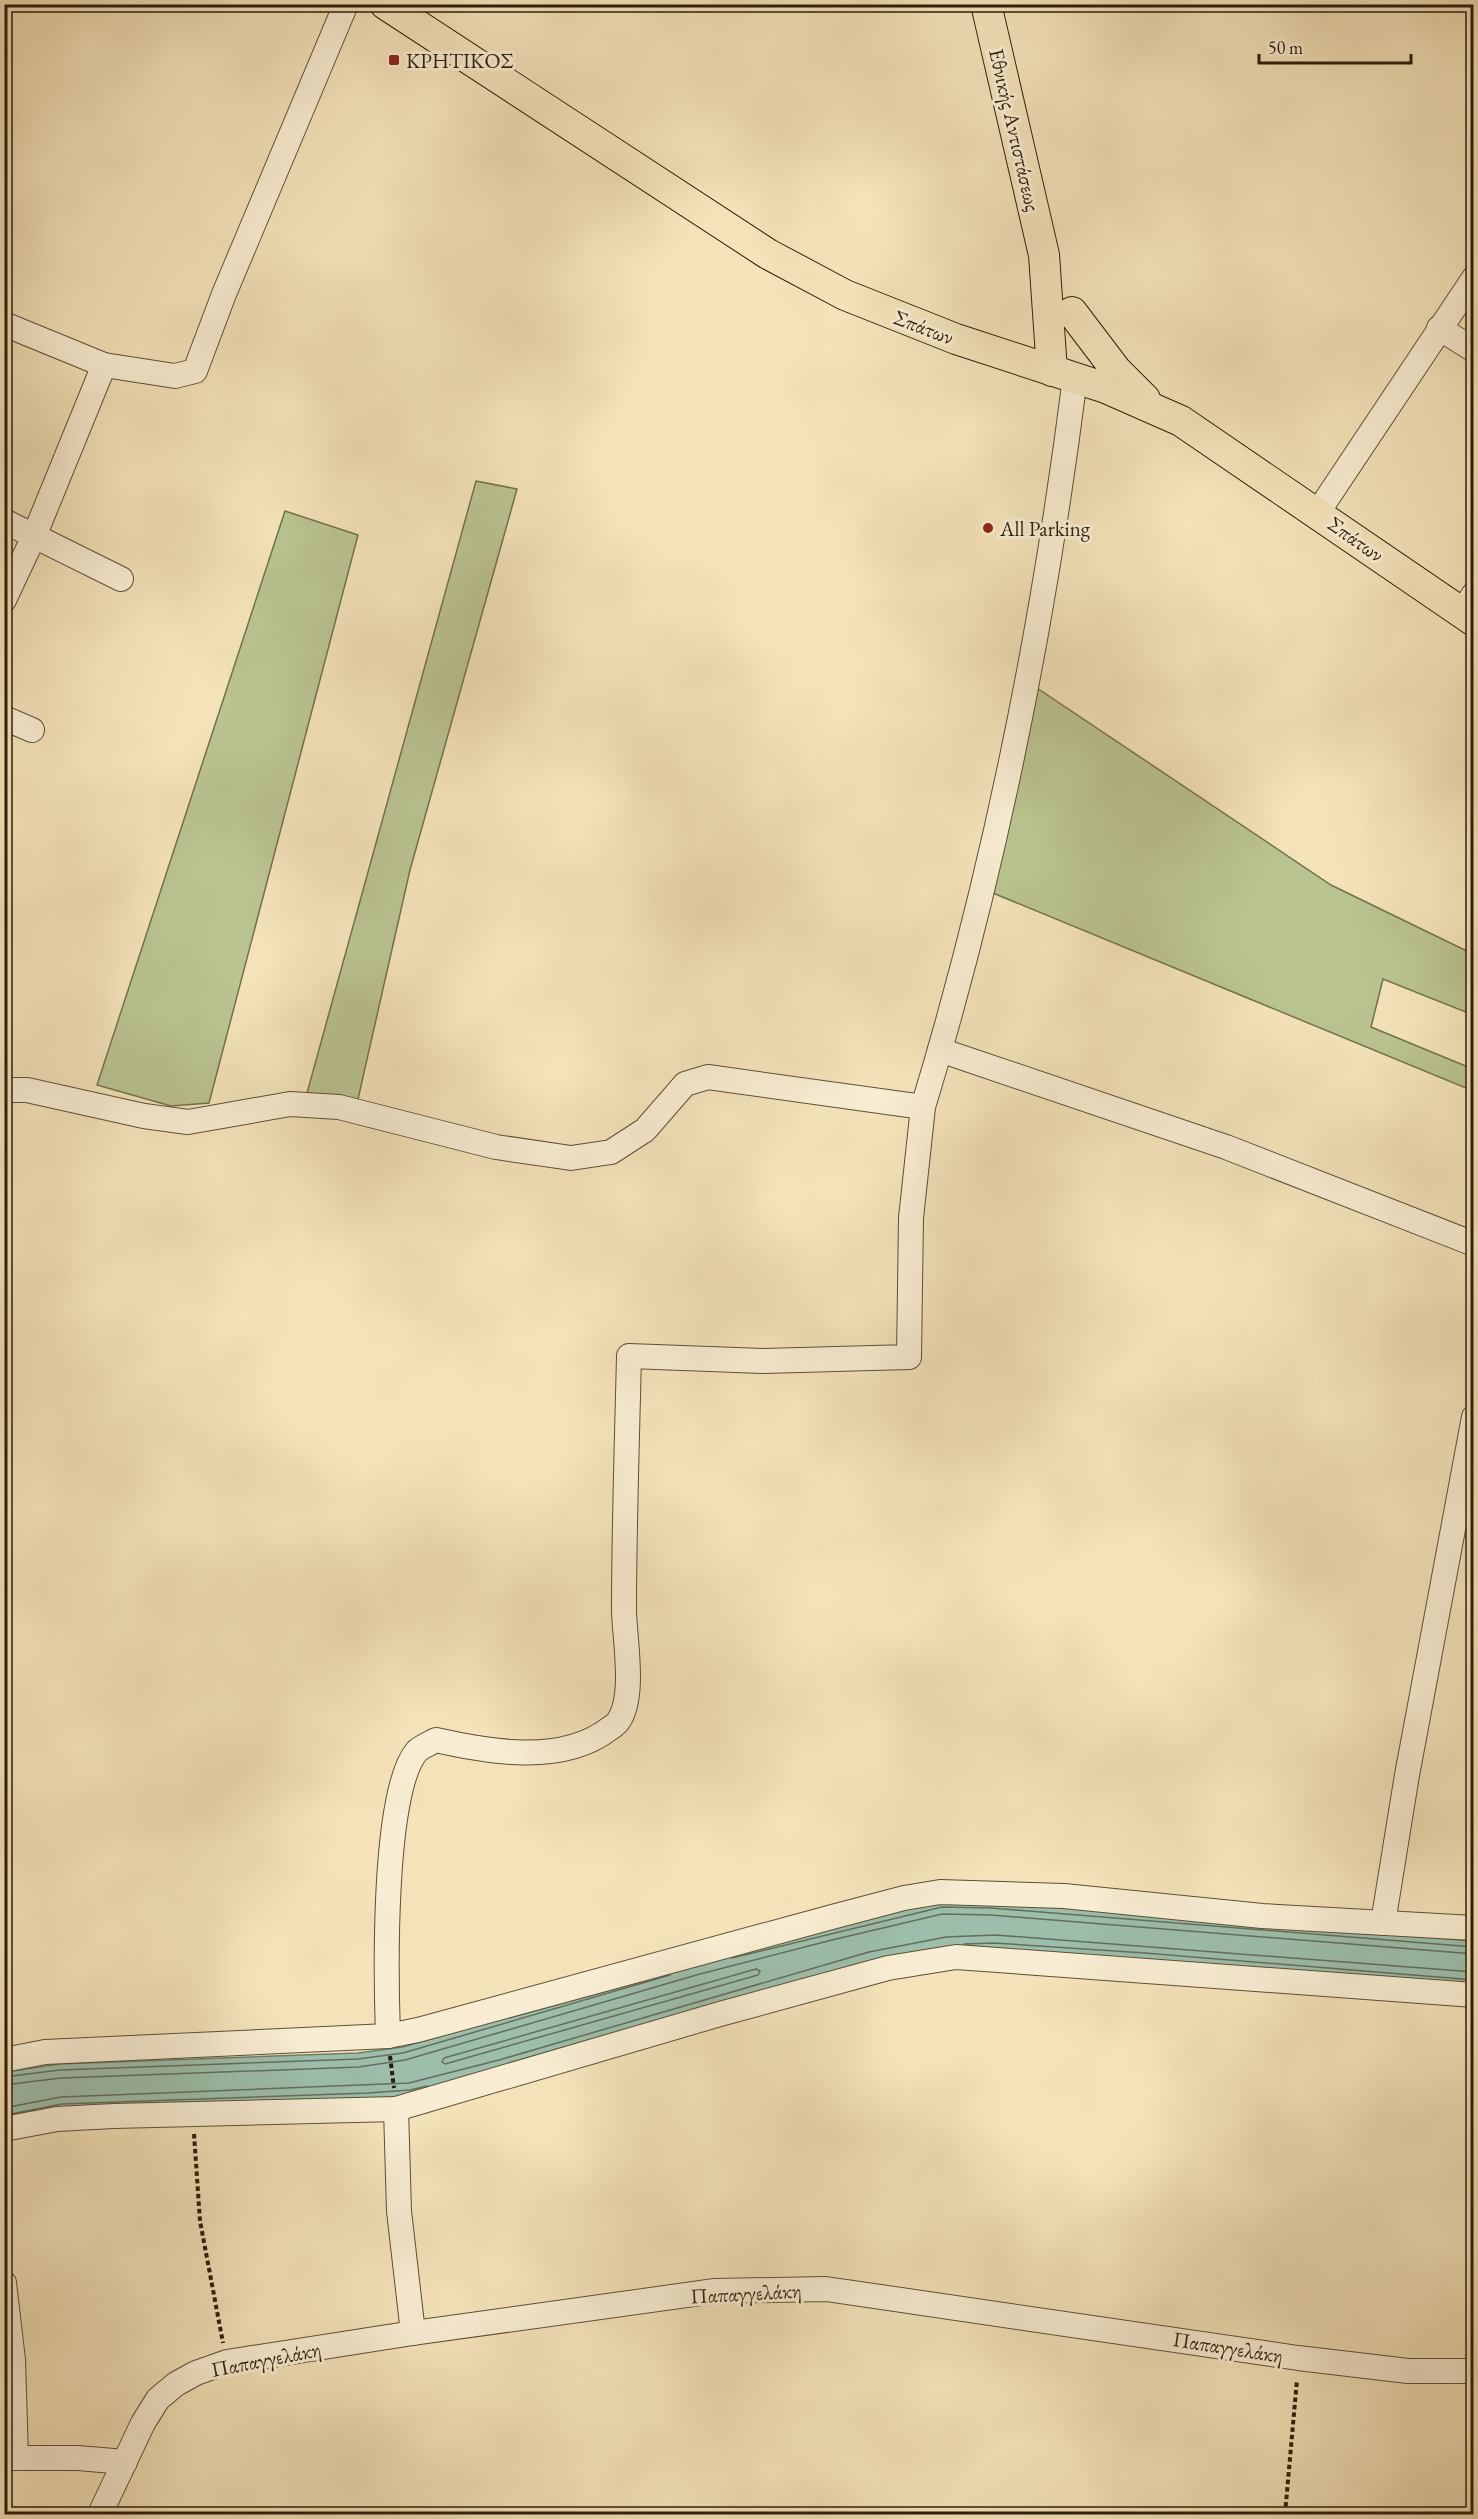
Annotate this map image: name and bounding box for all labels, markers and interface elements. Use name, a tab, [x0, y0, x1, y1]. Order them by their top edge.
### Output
scale bar	[1259, 27, 1410, 65]
text: 50 m	[1268, 36, 1303, 59]
street label: Εθνικής Αντιστάσεως	[983, 46, 1047, 214]
place label: ΚΡΗΤΙΚΟΣ	[406, 47, 513, 74]
marker: ΚΡΗΤΙΚΟΣ	[387, 53, 401, 67]
street label: Σπάτων	[890, 303, 958, 351]
street label: Σπάτων	[1323, 510, 1389, 568]
place label: All Parking	[999, 515, 1091, 542]
marker: All Parking	[981, 521, 995, 535]
street label: Παπαγγελάκη	[690, 2277, 802, 2309]
street label: Παπαγγελάκη	[1171, 2325, 1285, 2369]
street label: Παπαγγελάκη	[209, 2335, 323, 2383]

